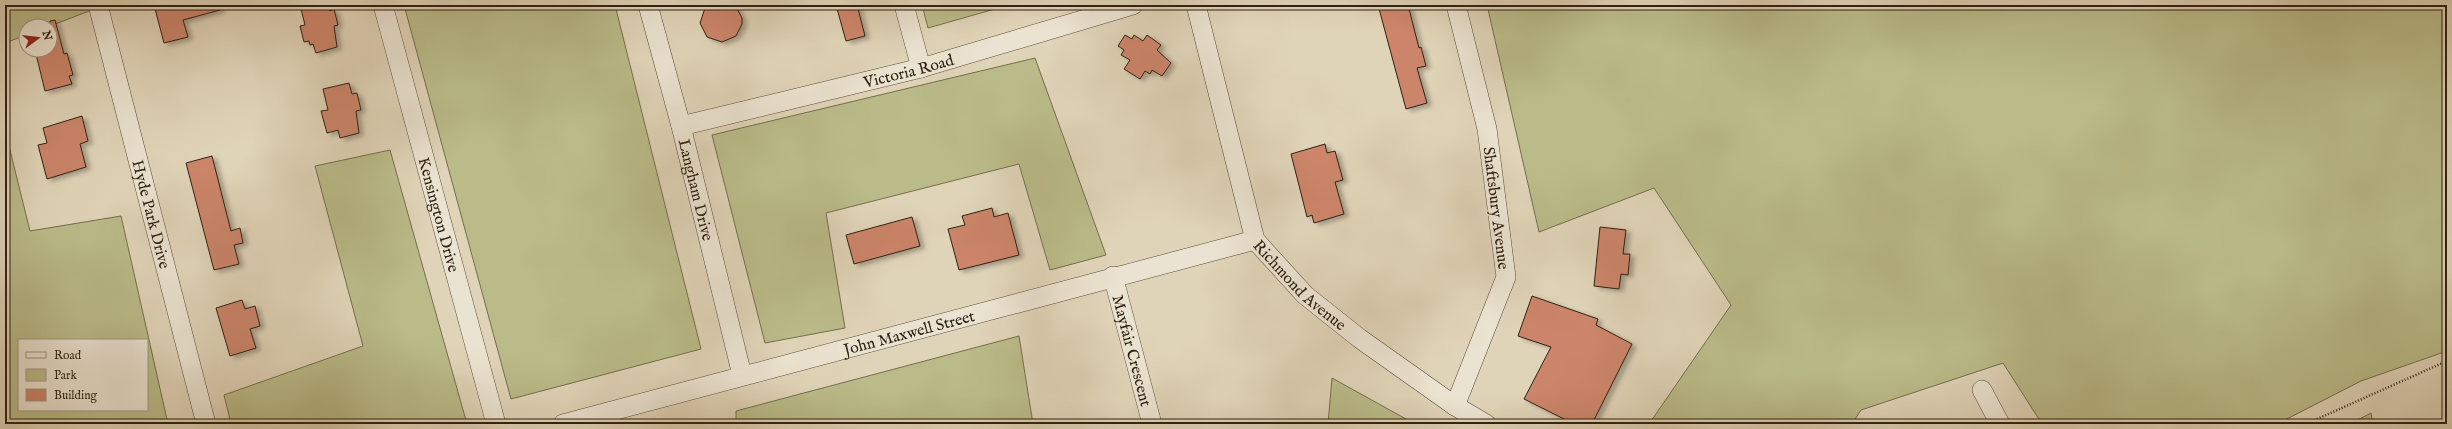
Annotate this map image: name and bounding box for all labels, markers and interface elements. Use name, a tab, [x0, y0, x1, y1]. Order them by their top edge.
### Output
north arrow	[18, 18, 58, 58]
text: N	[38, 28, 55, 43]
street label: Victoria Road	[861, 51, 957, 94]
street label: Langham Drive	[673, 137, 717, 243]
street label: Shaftsbury Avenue	[1478, 146, 1512, 271]
street label: Kensington Drive	[413, 155, 463, 275]
street label: Hyde Park Drive	[126, 158, 174, 271]
street label: Richmond Avenue	[1248, 237, 1349, 336]
street label: Mayfair Crescent	[1106, 293, 1155, 409]
street label: John Maxwell Street	[840, 307, 978, 361]
legend	[18, 339, 148, 411]
text: Road	[54, 348, 82, 363]
text: Park	[54, 368, 77, 383]
text: Building	[54, 388, 98, 403]

